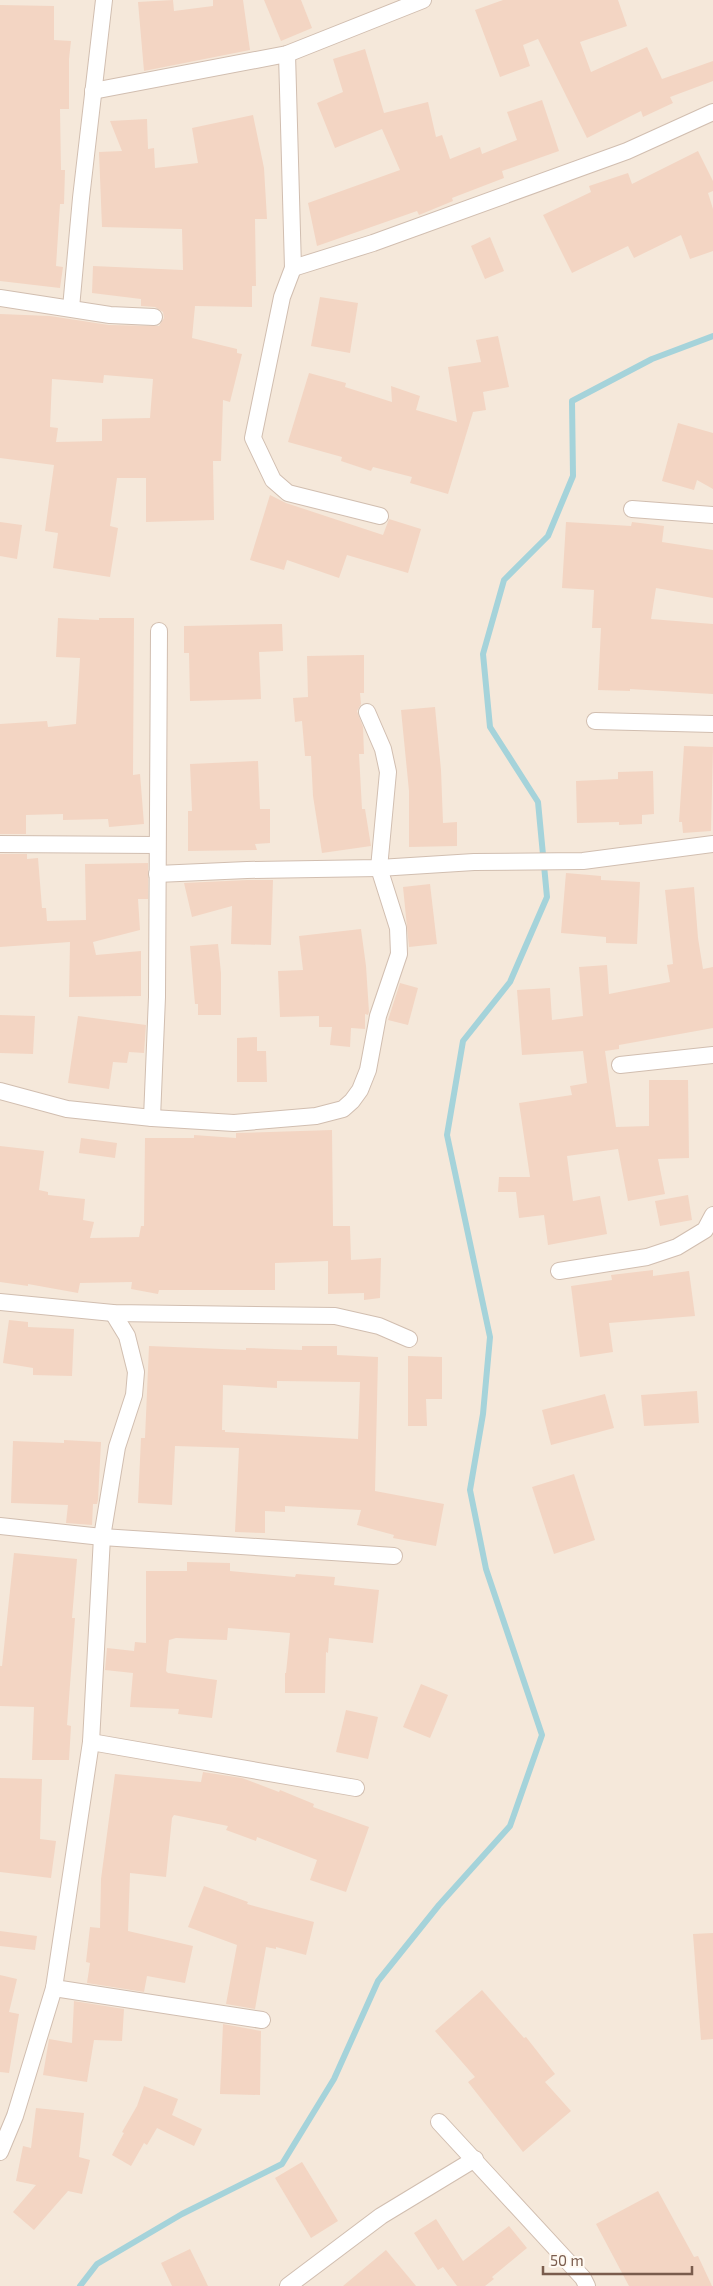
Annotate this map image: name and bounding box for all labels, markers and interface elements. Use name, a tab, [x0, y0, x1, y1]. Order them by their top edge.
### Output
scale bar	[543, 2244, 692, 2276]
text: 50 m	[550, 2251, 584, 2269]

